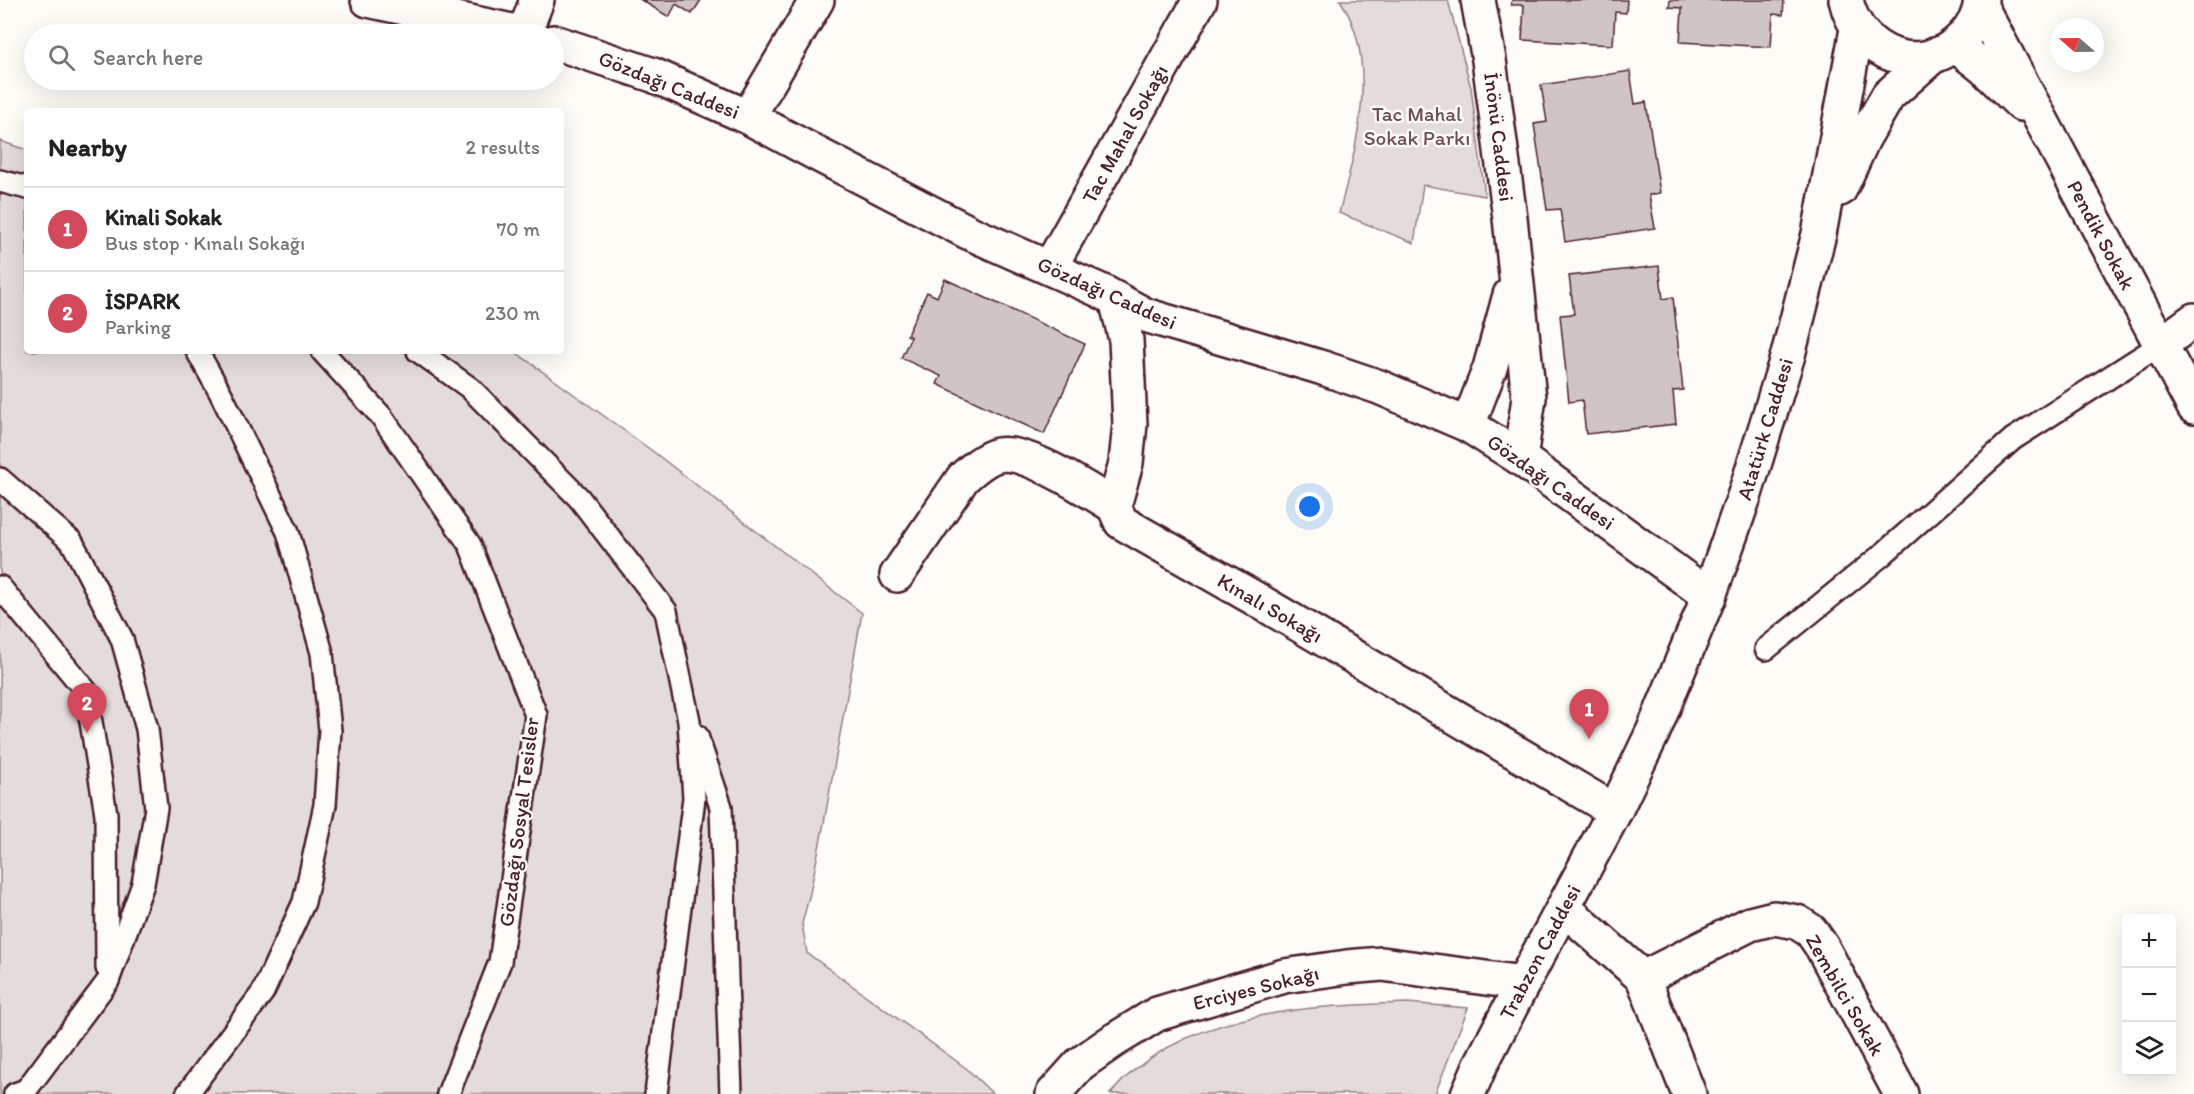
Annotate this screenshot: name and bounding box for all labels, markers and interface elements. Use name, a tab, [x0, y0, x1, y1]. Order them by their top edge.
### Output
north arrow	[2050, 18, 2104, 72]
search box	[24, 24, 564, 90]
icon: search	[45, 41, 78, 74]
text: Search here	[93, 44, 203, 71]
street label: Gözdağı Caddesi	[595, 45, 743, 124]
street label: Tac Mahal Sokağı	[1076, 60, 1173, 207]
street label: İnönü Caddesi	[1479, 71, 1520, 203]
park label: Tac Mahal Sokak Parkı	[1364, 101, 1470, 150]
text: Nearby	[48, 131, 127, 163]
text: 2 results	[466, 135, 540, 159]
street label: Pendik Sokak	[2062, 176, 2141, 294]
text: Kinali Sokak	[105, 204, 222, 231]
text: 1	[63, 217, 72, 241]
text: 70 m	[496, 217, 540, 241]
text: Bus stop · Kınalı Sokağı	[105, 231, 305, 255]
street label: Gözdağı Caddesi	[1034, 251, 1181, 334]
text: İSPARK	[105, 288, 180, 315]
text: 2	[62, 301, 73, 325]
text: 230 m	[485, 301, 540, 325]
text: Parking	[105, 315, 171, 339]
street label: Atatürk Caddesi	[1731, 355, 1798, 503]
street label: Gözdağı Caddesi	[1483, 428, 1620, 535]
your location	[1295, 492, 1324, 521]
street label: Kınalı Sokağı	[1213, 567, 1327, 648]
pin: 2	[68, 684, 106, 733]
pin: 1	[1570, 690, 1608, 739]
street label: Gözdağı Sosyal Tesisler	[493, 715, 544, 928]
street label: Trabzon Caddesi	[1493, 880, 1586, 1024]
map controls	[2122, 914, 2176, 1076]
button: +	[2122, 914, 2176, 968]
street label: Zembilci Sokak	[1801, 930, 1890, 1060]
street label: Erciyes Sokağı	[1190, 960, 1321, 1015]
button: −	[2122, 968, 2176, 1022]
button: layers	[2122, 1022, 2176, 1076]

